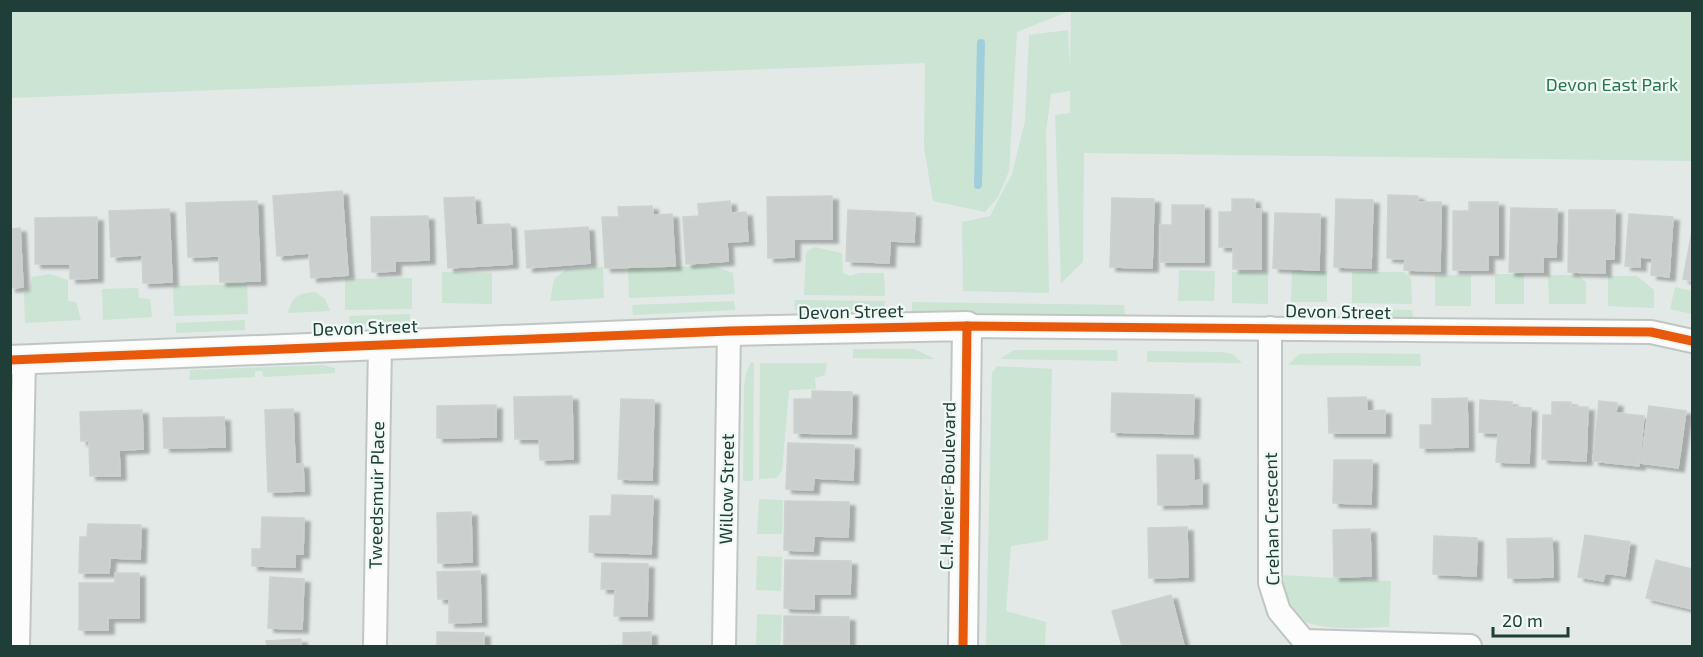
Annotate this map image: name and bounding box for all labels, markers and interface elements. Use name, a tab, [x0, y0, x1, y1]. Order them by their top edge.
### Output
park label: Devon East Park	[1546, 73, 1678, 95]
street label: Devon Street	[798, 299, 904, 323]
street label: Devon Street	[1285, 299, 1391, 323]
street label: Devon Street	[312, 314, 418, 340]
street label: C.H. Meier Boulevard	[935, 402, 959, 570]
street label: Tweedsmuir Place	[364, 421, 388, 569]
street label: Willow Street	[714, 433, 738, 545]
street label: Crehan Crescent	[1259, 452, 1283, 586]
scale bar	[1493, 600, 1568, 638]
text: 20 m	[1502, 609, 1543, 631]

